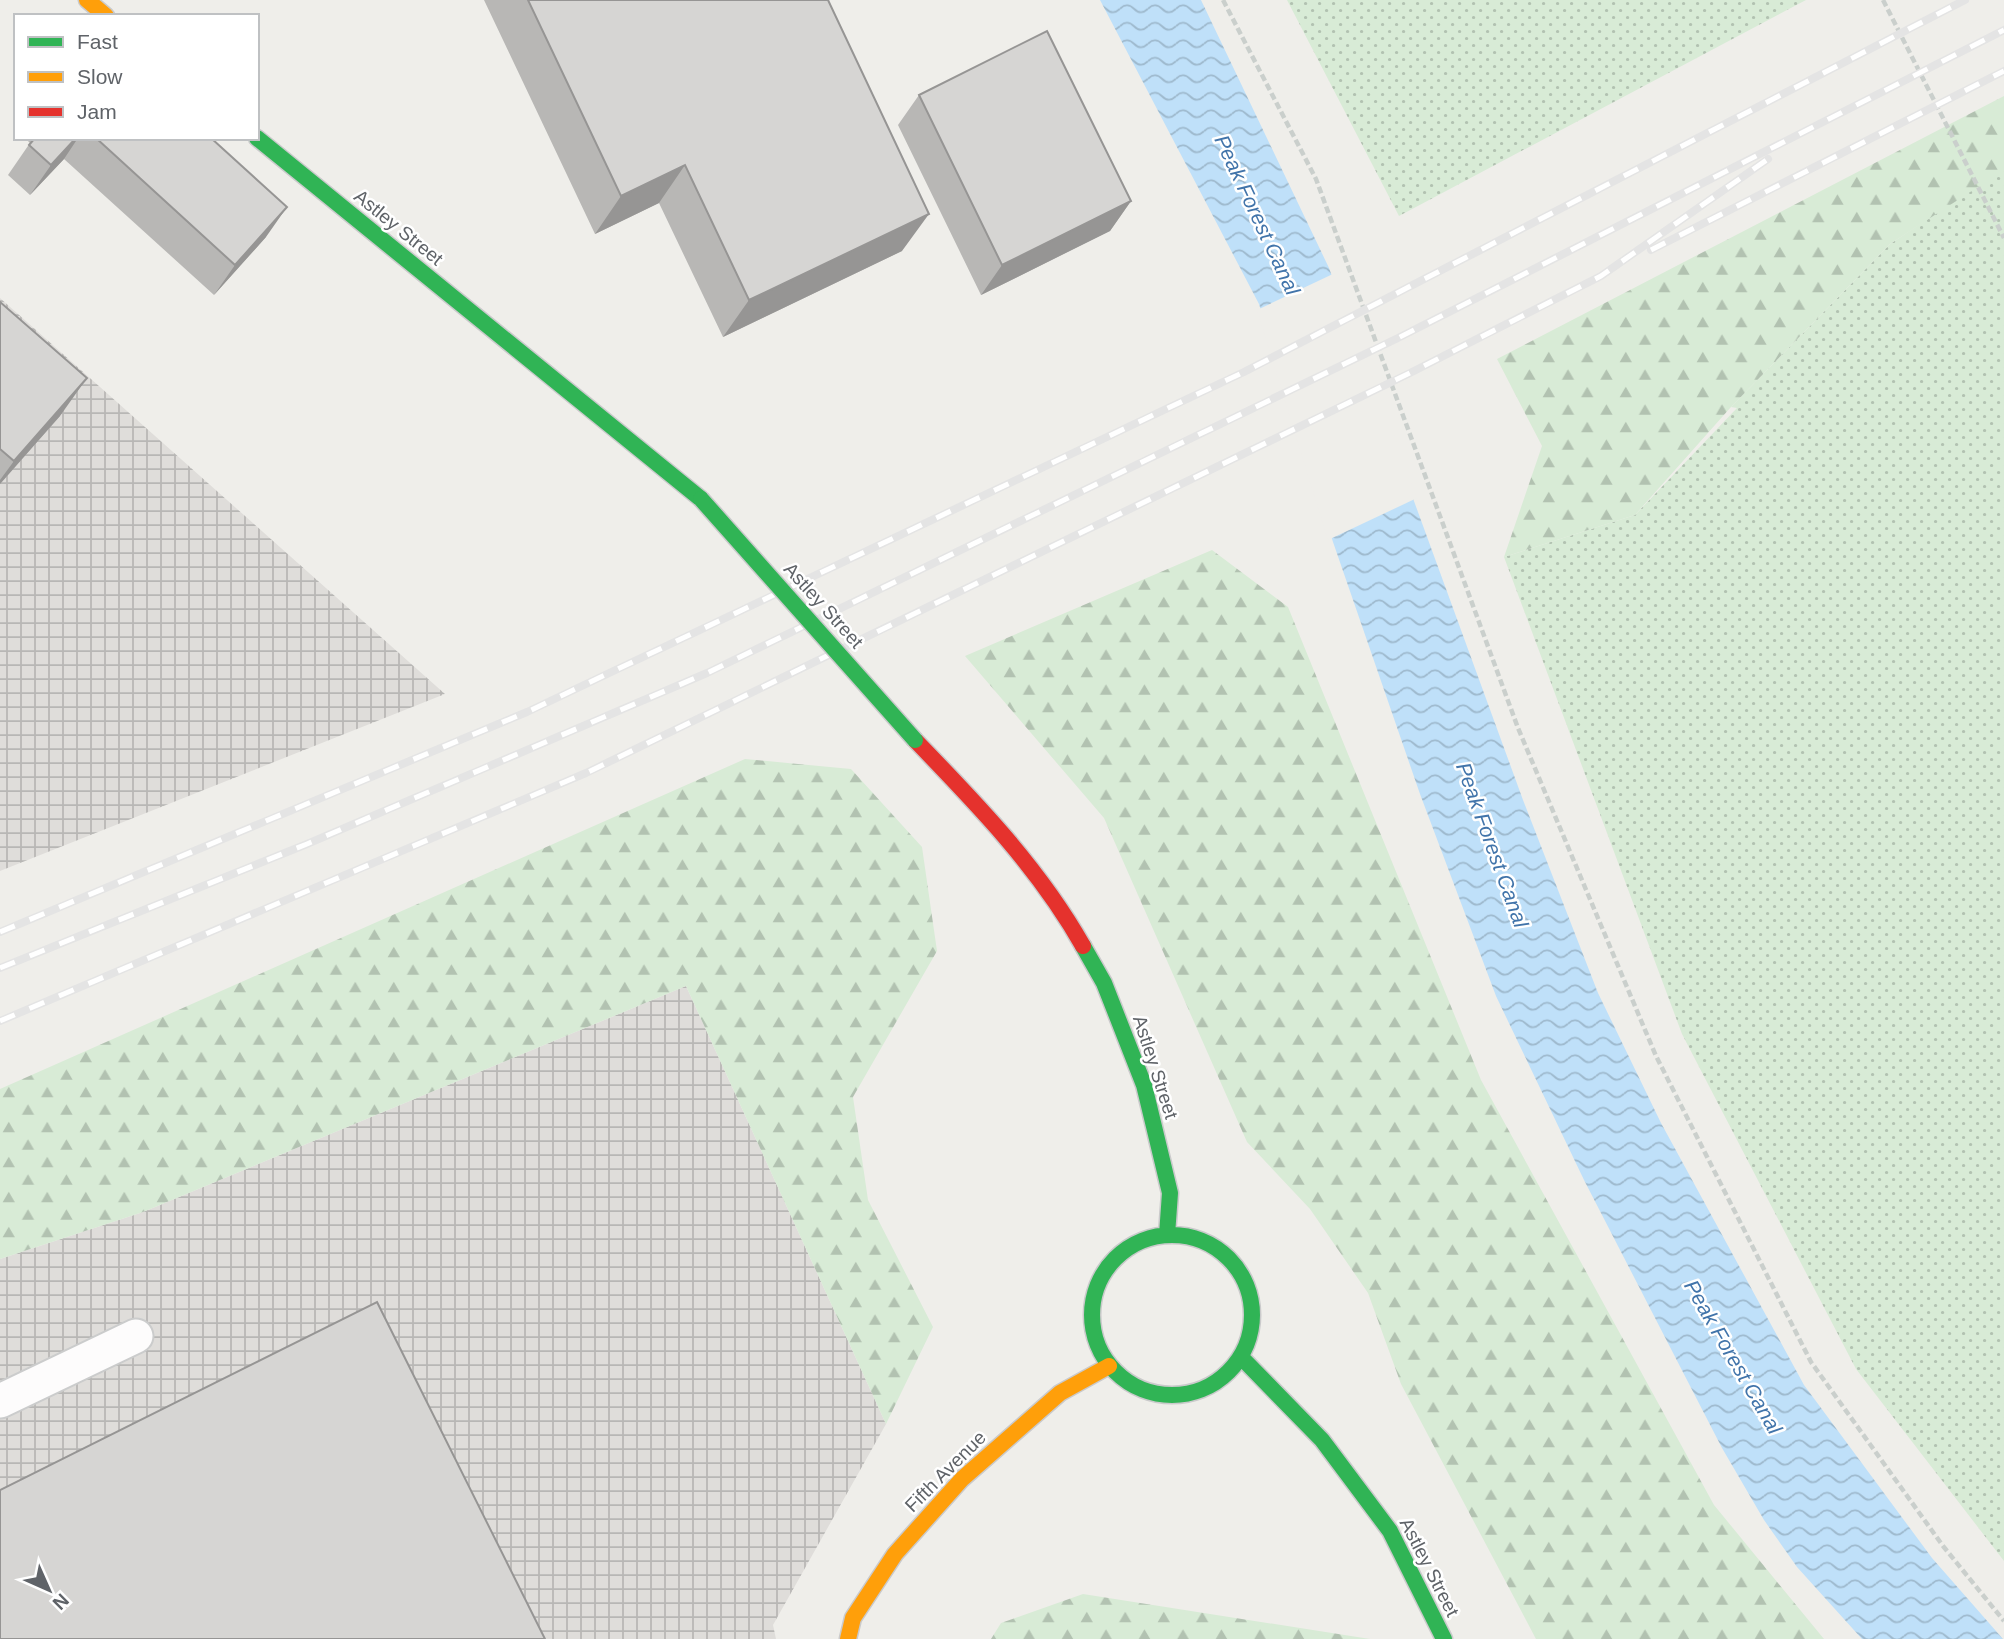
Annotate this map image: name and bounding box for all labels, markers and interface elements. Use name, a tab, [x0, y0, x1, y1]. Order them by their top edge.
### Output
legend	[14, 14, 259, 140]
text: Fast	[77, 30, 118, 53]
text: Slow	[77, 65, 123, 88]
text: Jam	[77, 100, 117, 123]
water label: Peak Forest Canal	[1210, 131, 1305, 300]
street label: Astley Street	[350, 185, 448, 270]
street label: Astley Street	[780, 558, 868, 653]
water label: Peak Forest Canal	[1452, 759, 1533, 932]
street label: Astley Street	[1129, 1013, 1182, 1122]
water label: Peak Forest Canal	[1680, 1276, 1788, 1439]
street label: Fifth Avenue	[901, 1427, 990, 1516]
street label: Astley Street	[1396, 1514, 1464, 1621]
north arrow	[14, 1555, 84, 1625]
text: N	[48, 1589, 73, 1614]

